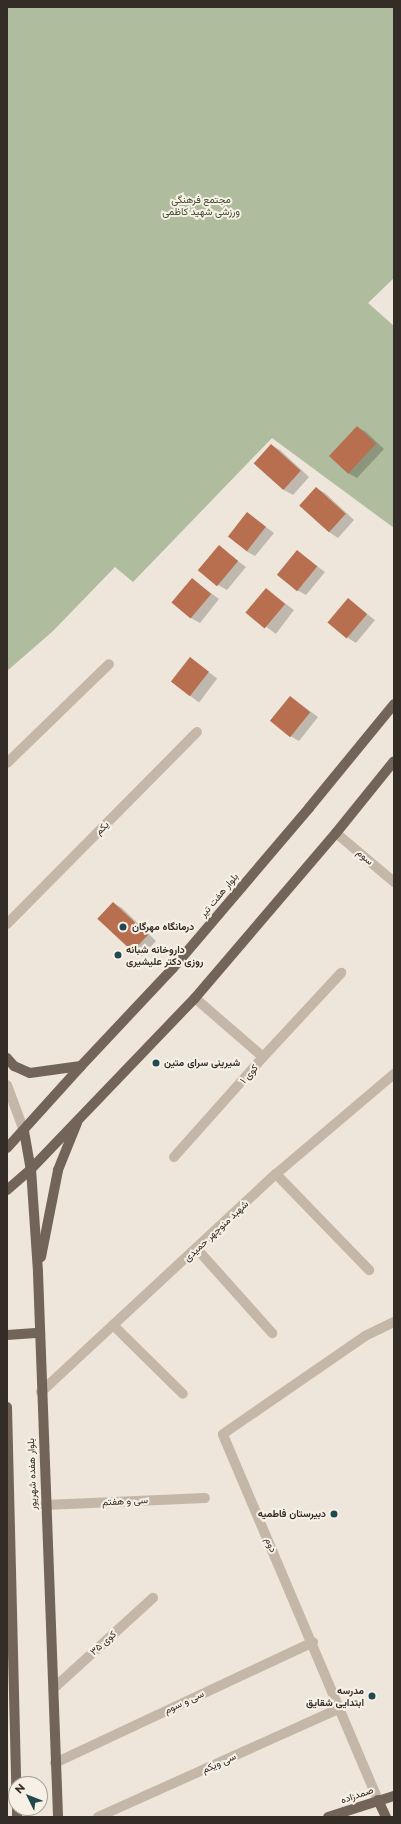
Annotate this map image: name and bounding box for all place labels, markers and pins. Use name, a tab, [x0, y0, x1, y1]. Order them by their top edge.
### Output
marker: درمانگاه مهرگان	[117, 921, 129, 933]
place label: درمانگاه مهرگان	[132, 921, 194, 933]
place label: داروخانه شبانه روزی دکتر علیشیری	[126, 943, 203, 966]
marker: داروخانه شبانه روزی دکتر علیشیری	[113, 950, 123, 960]
place label: شیرینی سرای متین	[164, 1057, 240, 1069]
marker: شیرینی سرای متین	[151, 1058, 161, 1068]
place label: دبیرستان فاطمیه	[258, 1508, 326, 1520]
marker: دبیرستان فاطمیه	[329, 1509, 339, 1519]
place label: مدرسه ابتدایی شقایق	[306, 1684, 364, 1708]
marker: مدرسه ابتدایی شقایق	[367, 1691, 377, 1701]

